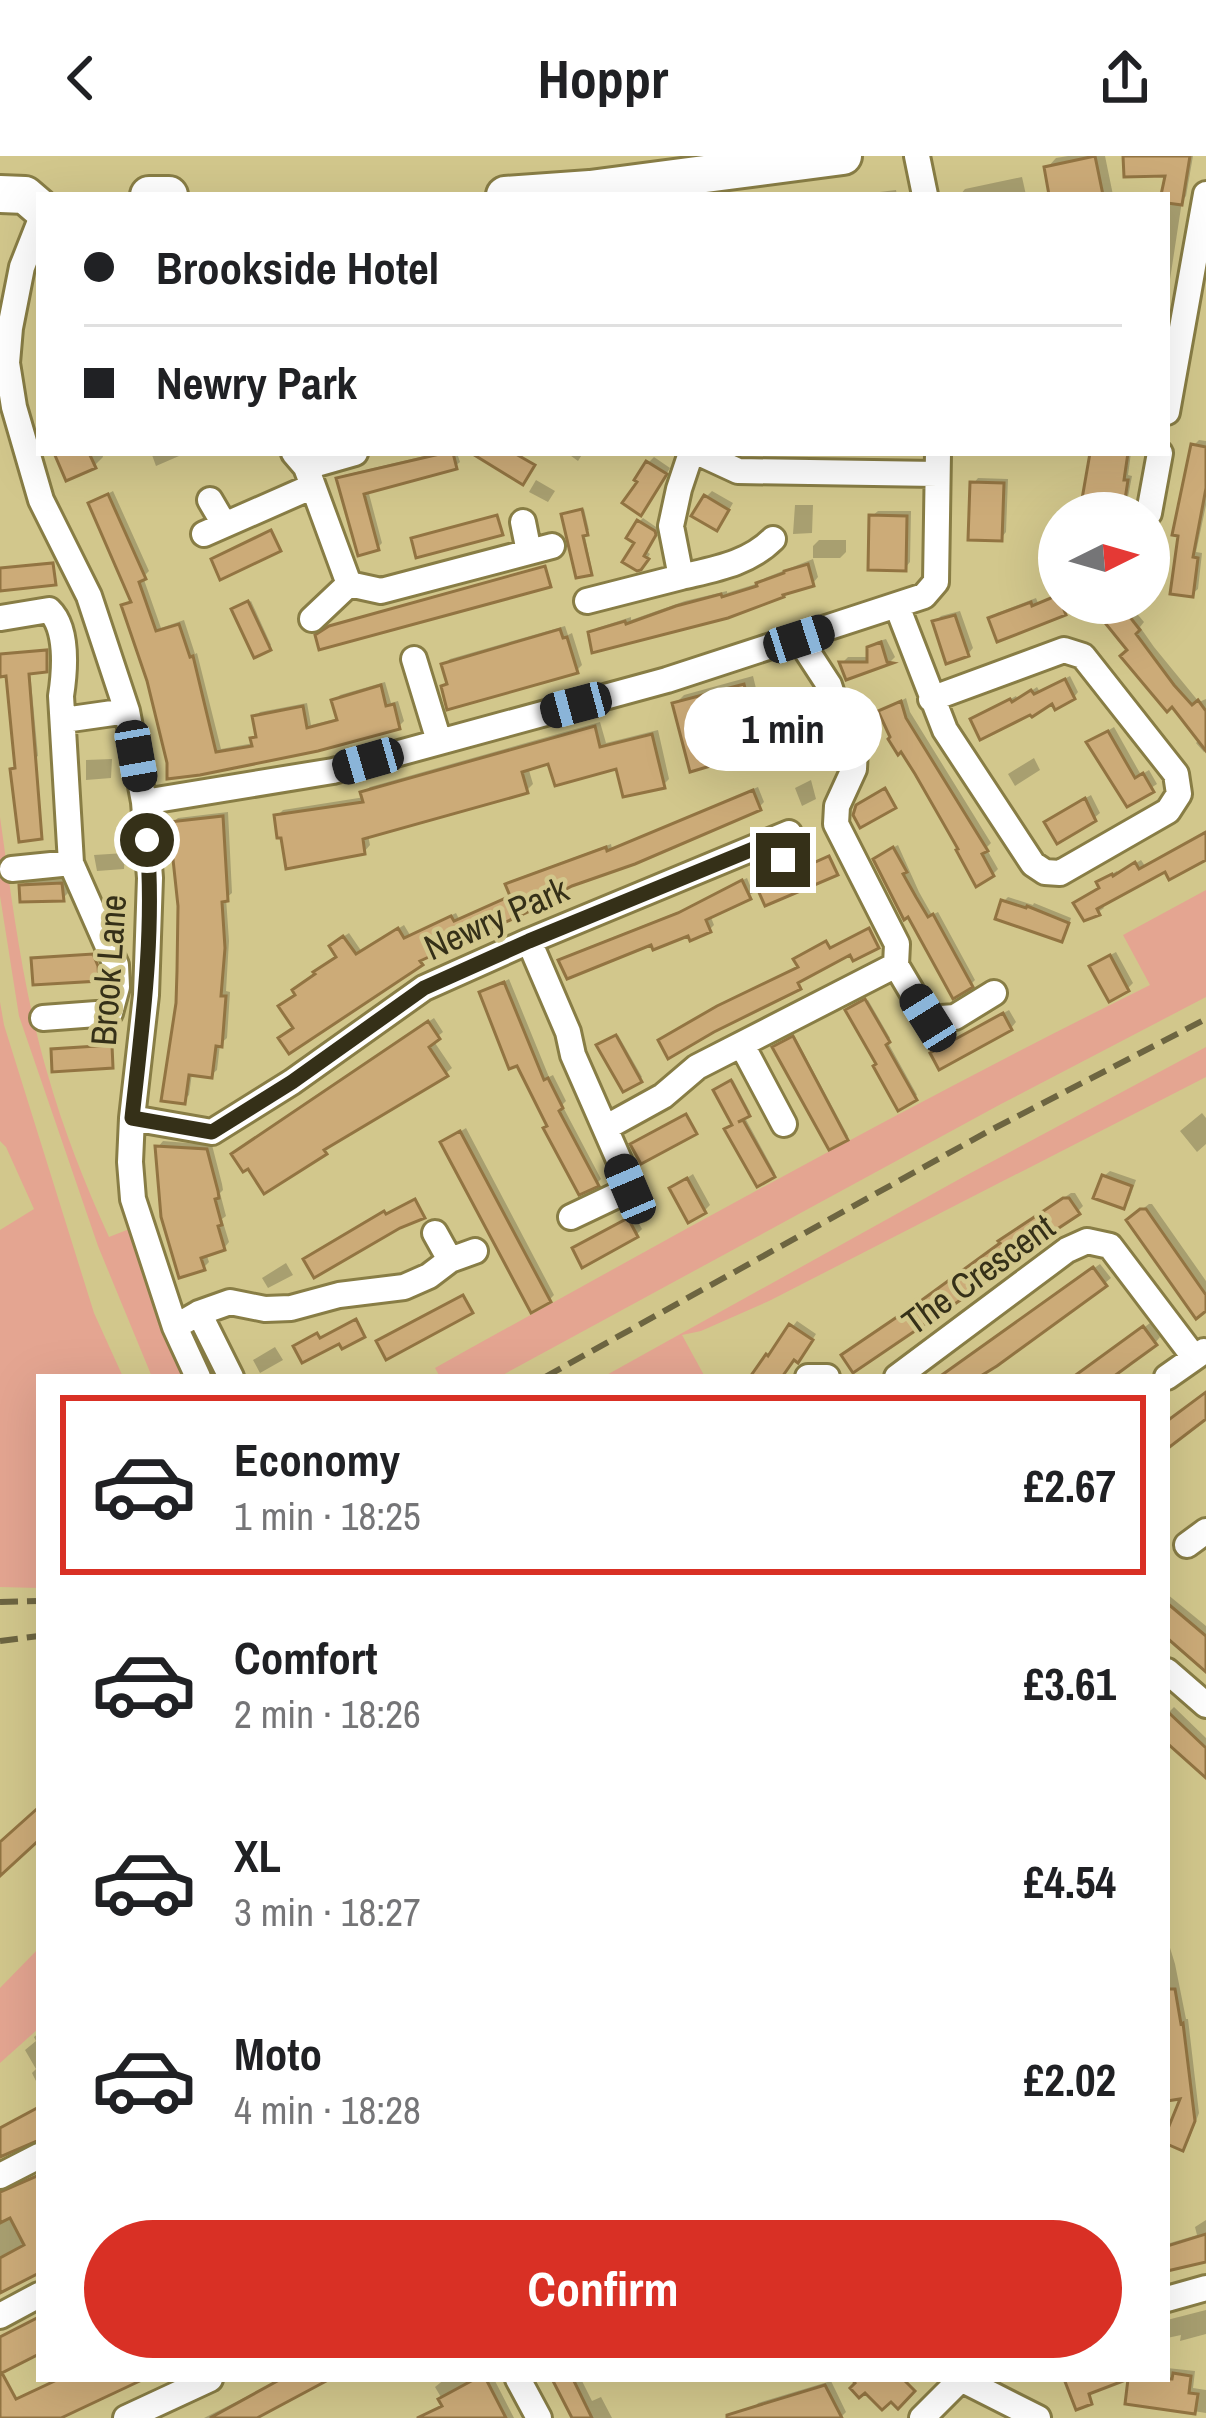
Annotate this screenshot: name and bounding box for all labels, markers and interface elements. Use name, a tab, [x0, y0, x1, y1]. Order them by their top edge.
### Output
text: Hoppr	[538, 42, 668, 115]
icon: back	[48, 45, 114, 111]
icon: share	[1092, 45, 1158, 111]
text: Brookside Hotel	[156, 237, 439, 298]
text: Newry Park	[156, 352, 357, 413]
north arrow	[1038, 492, 1170, 624]
map controls	[1038, 492, 1170, 624]
car	[759, 611, 839, 667]
car	[537, 678, 615, 732]
callout: 1 min	[684, 686, 882, 770]
text: 1 min	[741, 703, 825, 755]
car	[112, 717, 160, 795]
car	[328, 734, 408, 788]
route start	[120, 813, 174, 867]
route end	[756, 833, 810, 887]
street label: Newry Park	[417, 865, 576, 971]
street label: Brook Lane	[79, 893, 137, 1047]
car	[894, 978, 962, 1058]
car	[599, 1149, 661, 1229]
street label: The Crescent	[892, 1203, 1064, 1345]
text: Economy	[234, 1429, 400, 1490]
icon: car	[90, 1431, 198, 1539]
text: £2.67	[1024, 1455, 1116, 1516]
text: 1 min · 18:25	[234, 1490, 421, 1542]
text: Comfort	[234, 1627, 377, 1688]
icon: car	[90, 1629, 198, 1737]
text: £3.61	[1024, 1653, 1116, 1714]
text: 2 min · 18:26	[234, 1688, 421, 1740]
text: XL	[234, 1825, 281, 1886]
icon: car	[90, 1827, 198, 1935]
text: £4.54	[1024, 1851, 1116, 1912]
text: 3 min · 18:27	[234, 1886, 421, 1938]
text: Moto	[234, 2023, 322, 2084]
icon: car	[90, 2025, 198, 2133]
text: £2.02	[1024, 2049, 1116, 2110]
text: 4 min · 18:28	[234, 2084, 421, 2136]
button: Confirm	[84, 2220, 1122, 2358]

